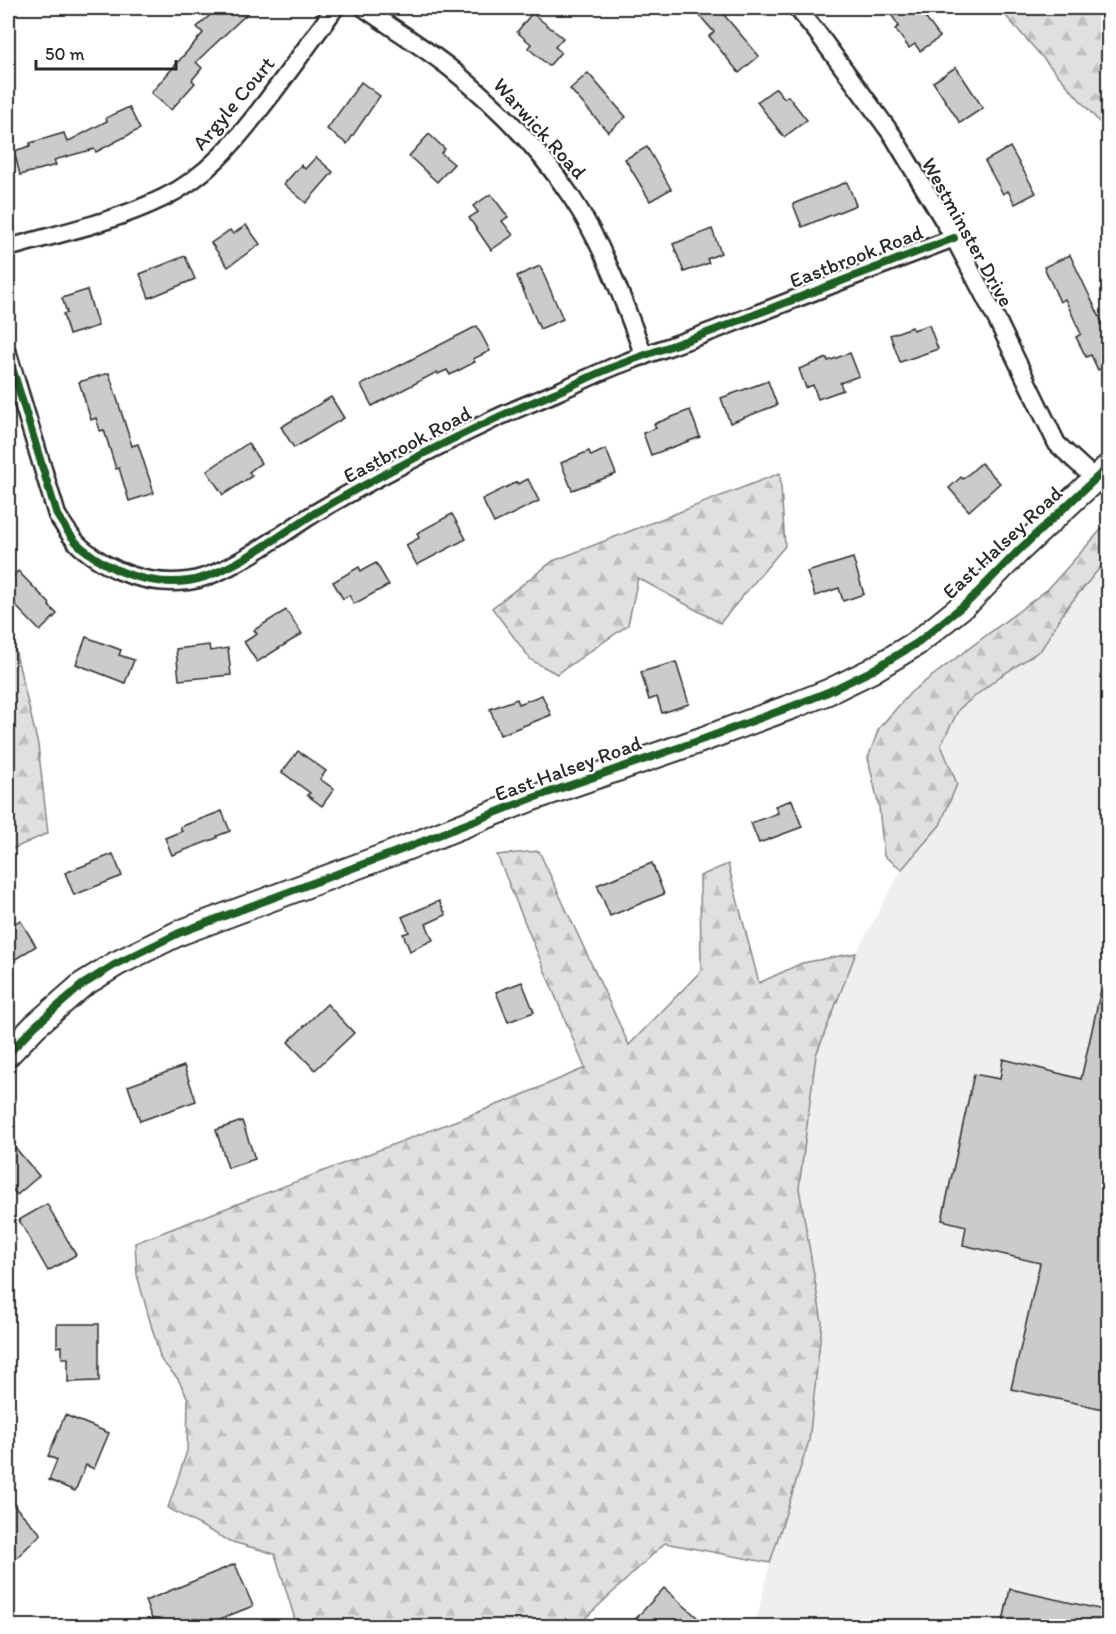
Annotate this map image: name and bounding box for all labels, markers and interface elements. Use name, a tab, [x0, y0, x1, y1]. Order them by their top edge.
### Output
scale bar	[36, 33, 176, 71]
text: 50 m	[45, 43, 85, 65]
street label: Argyle Court	[187, 51, 280, 155]
street label: Warwick Road	[488, 72, 592, 184]
street label: Westminster Drive	[917, 153, 1019, 311]
street label: Eastbrook Road	[786, 219, 927, 293]
street label: Eastbrook Road	[339, 400, 476, 488]
street label: East Halsey Road	[937, 480, 1067, 604]
street label: East Halsey Road	[491, 730, 645, 806]

